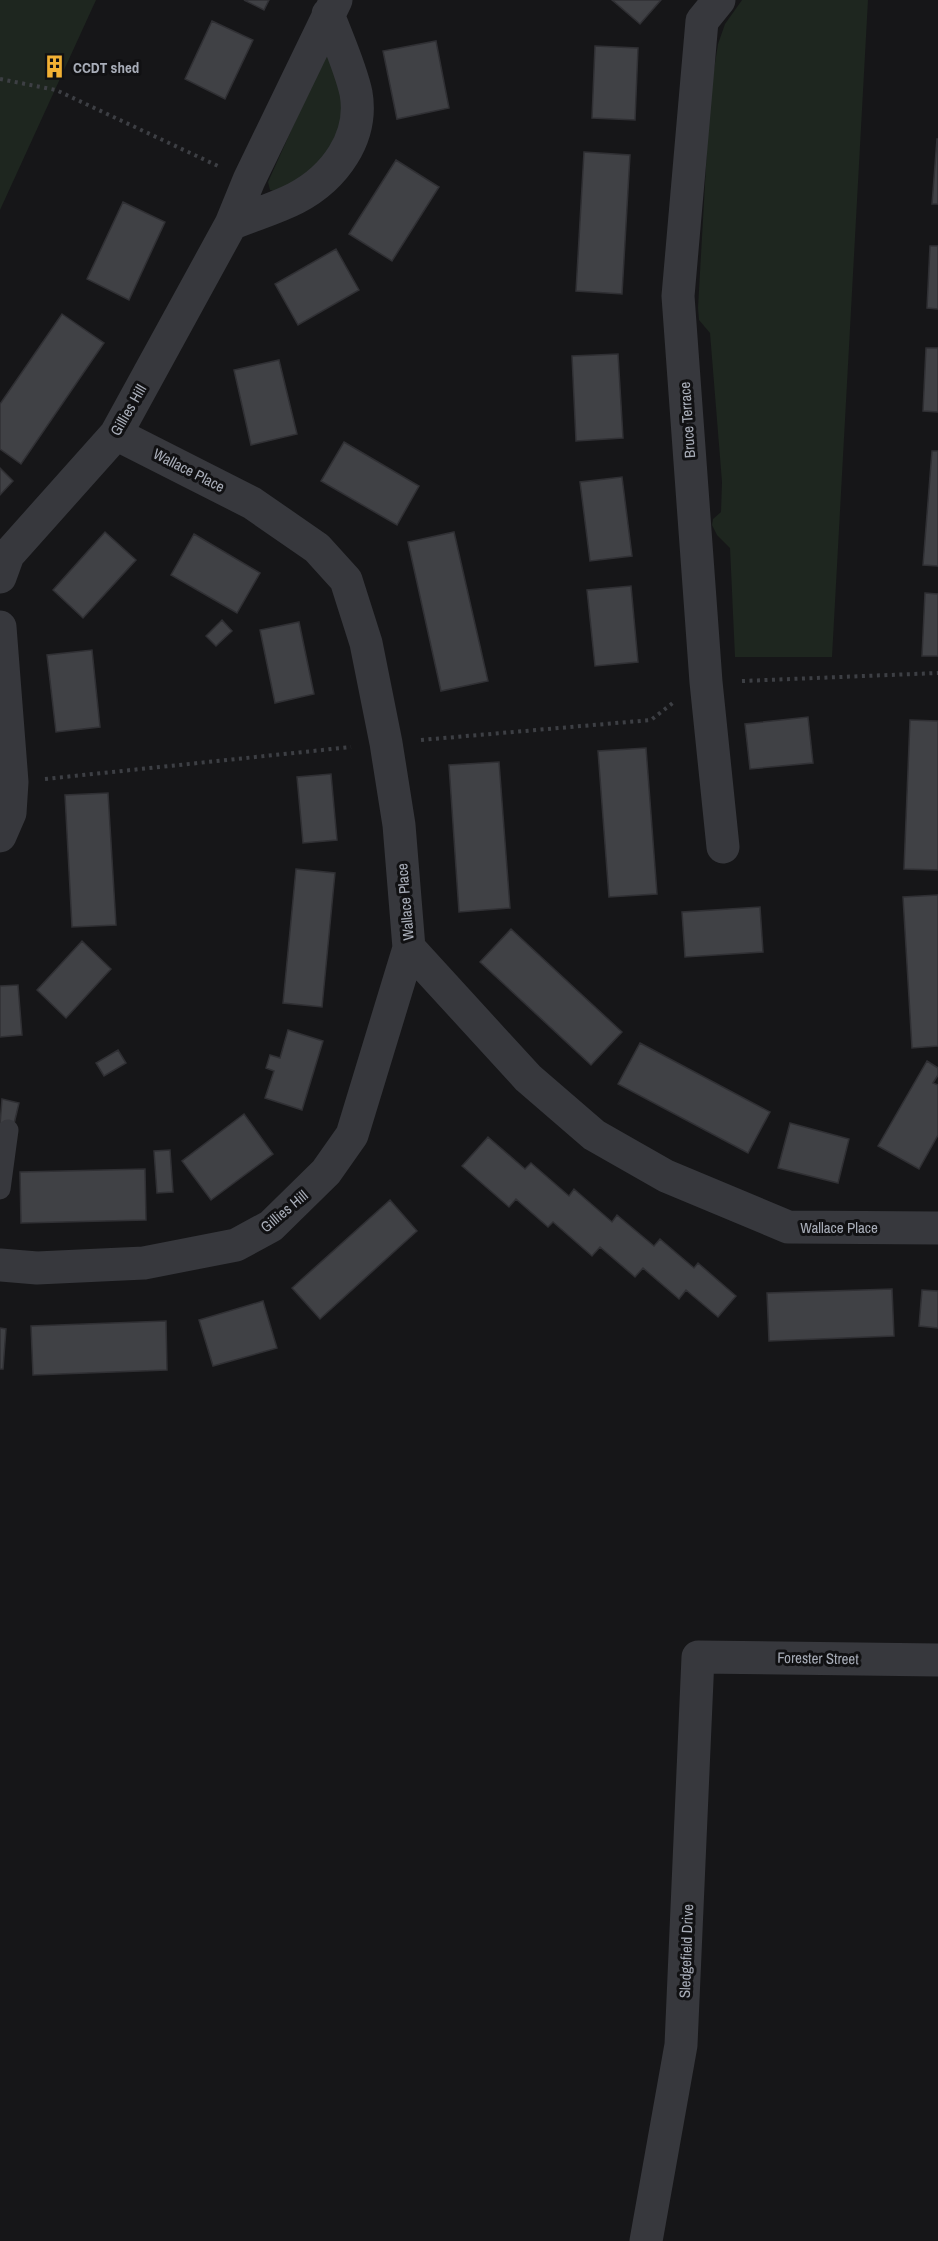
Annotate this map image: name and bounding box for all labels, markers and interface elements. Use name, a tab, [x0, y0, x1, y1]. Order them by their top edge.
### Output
building icon: CCDT shed	[42, 54, 68, 80]
place label: CCDT shed	[73, 57, 139, 78]
street label: Gillies Hill	[105, 380, 151, 440]
street label: Bruce Terrace	[674, 381, 700, 459]
street label: Wallace Place	[150, 443, 228, 497]
street label: Wallace Place	[391, 862, 419, 942]
street label: Gillies Hill	[256, 1185, 312, 1237]
street label: Wallace Place	[800, 1217, 878, 1238]
street label: Forester Street	[777, 1647, 859, 1669]
street label: Sledgefield Drive	[674, 1903, 698, 1999]

